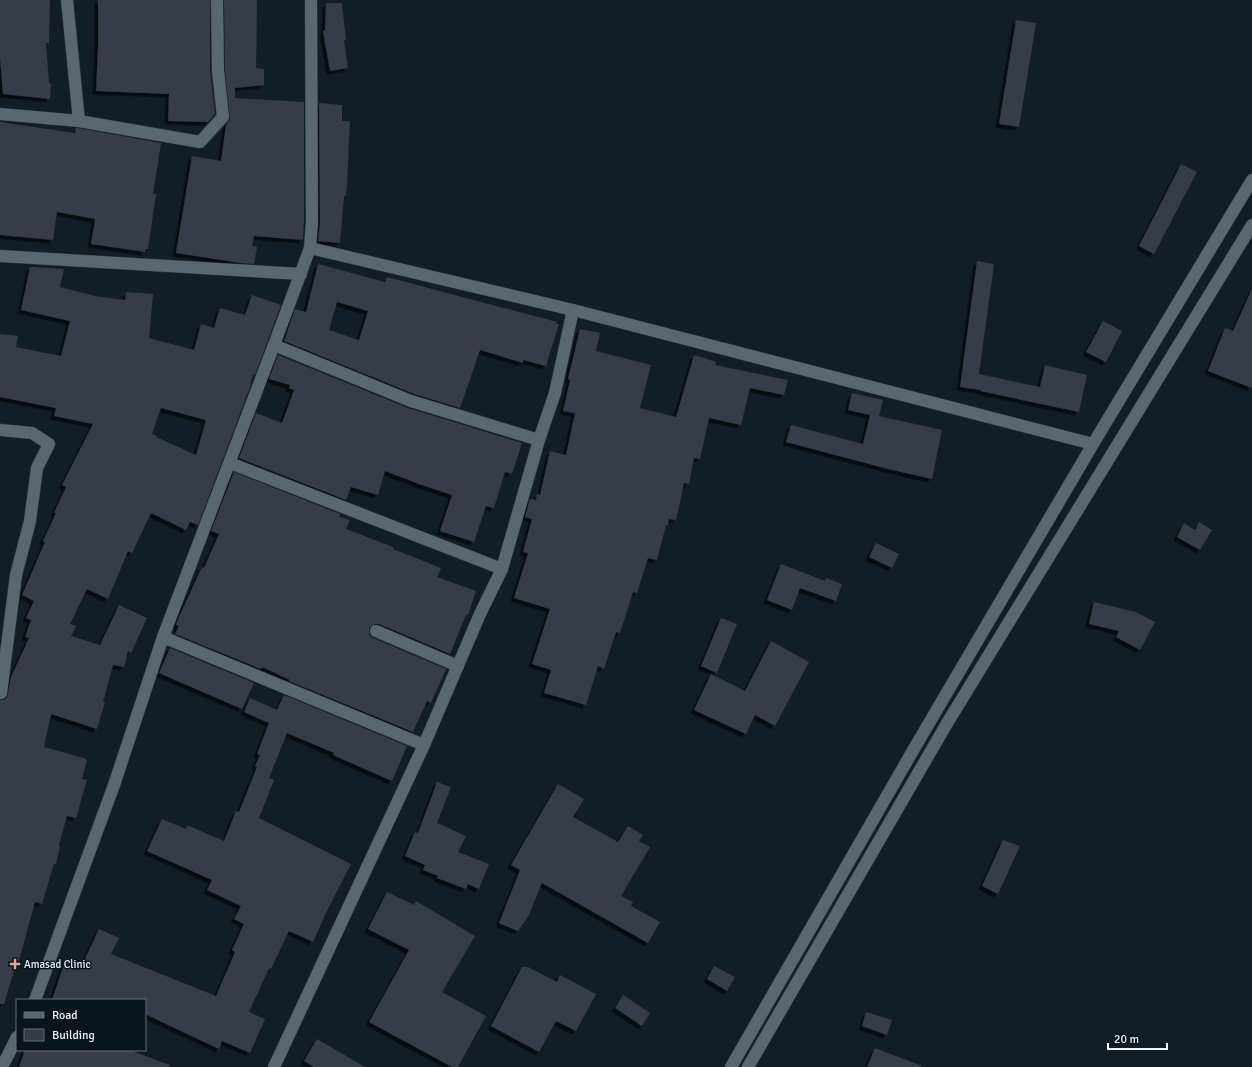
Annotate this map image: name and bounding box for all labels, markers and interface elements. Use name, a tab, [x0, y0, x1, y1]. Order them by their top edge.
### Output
marker: Amasad Clinic	[9, 958, 21, 970]
place label: Amasad Clinic	[24, 958, 91, 971]
legend	[16, 999, 146, 1051]
text: Road	[52, 1008, 78, 1023]
scale bar	[1108, 1025, 1167, 1051]
text: Building	[52, 1028, 95, 1043]
text: 20 m	[1114, 1032, 1139, 1047]

